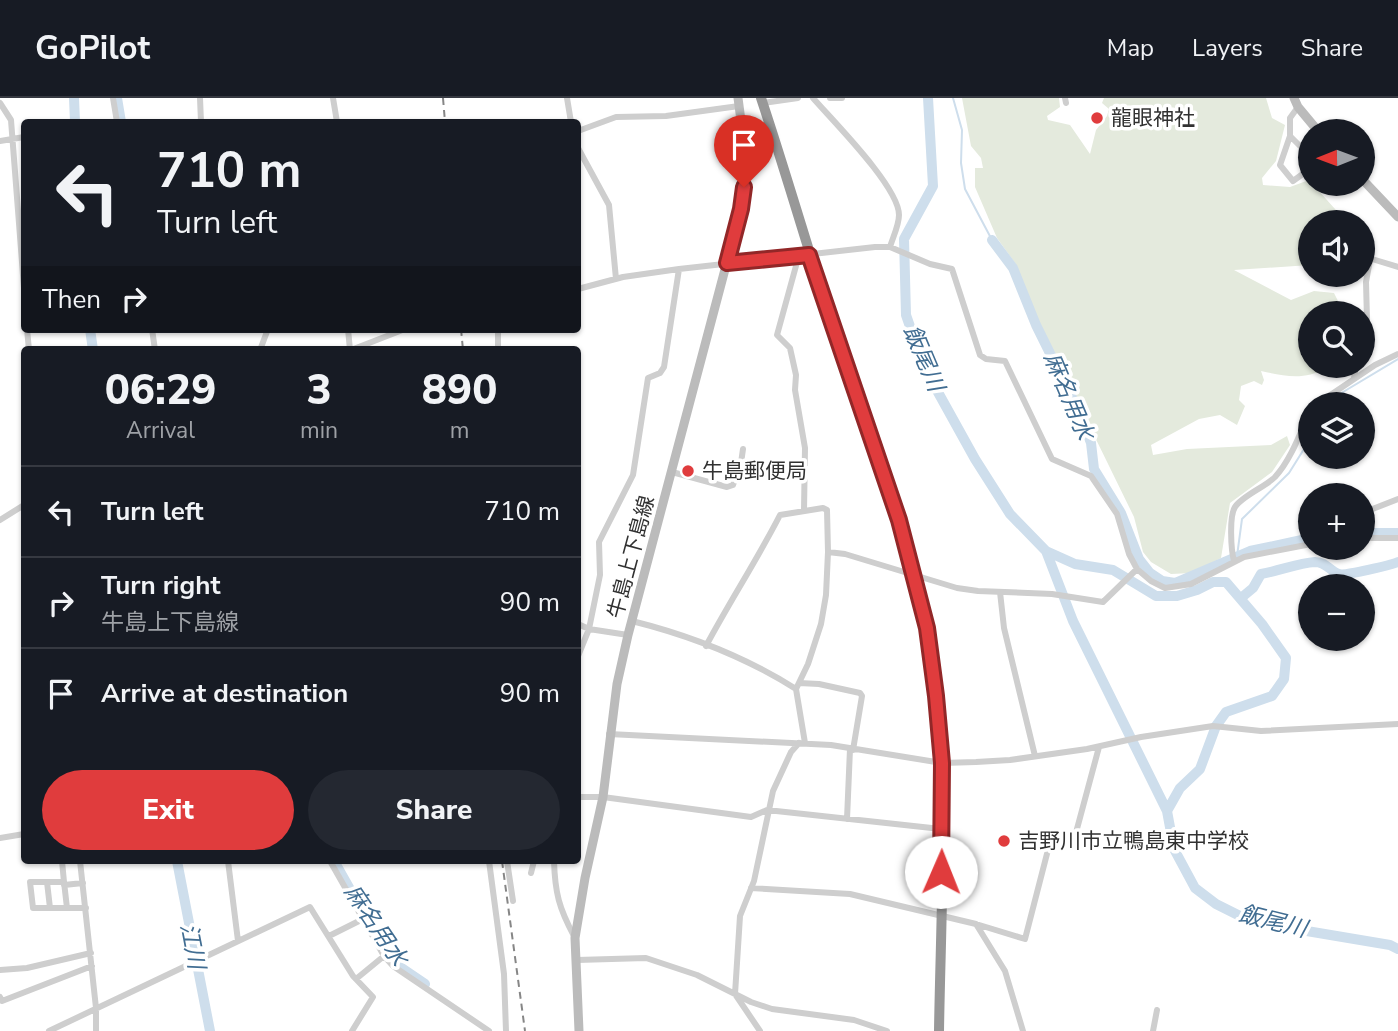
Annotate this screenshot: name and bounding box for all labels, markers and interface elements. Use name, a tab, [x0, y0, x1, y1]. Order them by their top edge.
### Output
text: GoPilot	[35, 26, 150, 71]
text: Map	[1107, 32, 1154, 64]
text: Layers	[1192, 32, 1263, 64]
text: Share	[1301, 32, 1363, 64]
place label: 龍眼神社	[1111, 104, 1195, 132]
marker: 龍眼神社	[1089, 110, 1105, 126]
pin	[714, 115, 774, 187]
north arrow	[1298, 119, 1376, 196]
map controls	[1298, 119, 1375, 651]
icon: arrive	[725, 126, 763, 164]
text: 710 m	[157, 137, 301, 204]
icon: left	[42, 147, 133, 238]
text: Turn left	[157, 201, 277, 244]
button: sound	[1298, 210, 1375, 287]
icon: right	[115, 280, 153, 318]
text: Then	[42, 282, 101, 317]
button: search	[1298, 301, 1375, 378]
water label: 飯尾川	[896, 320, 952, 399]
water label: 麻名用水	[1036, 348, 1102, 447]
text: 06:29	[105, 362, 216, 419]
text: 3	[306, 362, 332, 419]
text: 890	[422, 362, 497, 419]
button: layers	[1298, 392, 1375, 469]
text: Arrival	[126, 415, 195, 446]
text: min	[300, 415, 338, 446]
text: m	[450, 415, 469, 446]
place label: 牛島郵便局	[702, 457, 807, 485]
marker: 牛島郵便局	[680, 463, 696, 479]
button: +	[1298, 483, 1375, 560]
icon: left	[42, 493, 80, 531]
street label: 牛島上下島線	[601, 493, 661, 621]
text: Turn left	[101, 494, 204, 529]
text: 710 m	[484, 494, 560, 529]
text: Turn right	[101, 568, 220, 603]
button: −	[1298, 574, 1375, 651]
icon: right	[42, 584, 80, 622]
text: 90 m	[500, 585, 560, 620]
text: 牛島上下島線	[101, 607, 239, 638]
icon: arrive	[42, 675, 80, 713]
text: Arrive at destination	[101, 676, 348, 711]
text: 90 m	[500, 676, 560, 711]
button: Exit	[42, 770, 294, 850]
button: Share	[308, 770, 560, 850]
place label: 吉野川市立鴨島東中学校	[1018, 827, 1249, 855]
marker: 吉野川市立鴨島東中学校	[996, 833, 1012, 849]
position arrow	[904, 835, 978, 909]
water label: 麻名用水	[337, 878, 416, 975]
water label: 飯尾川	[1236, 898, 1313, 946]
water label: 江川	[173, 921, 213, 975]

